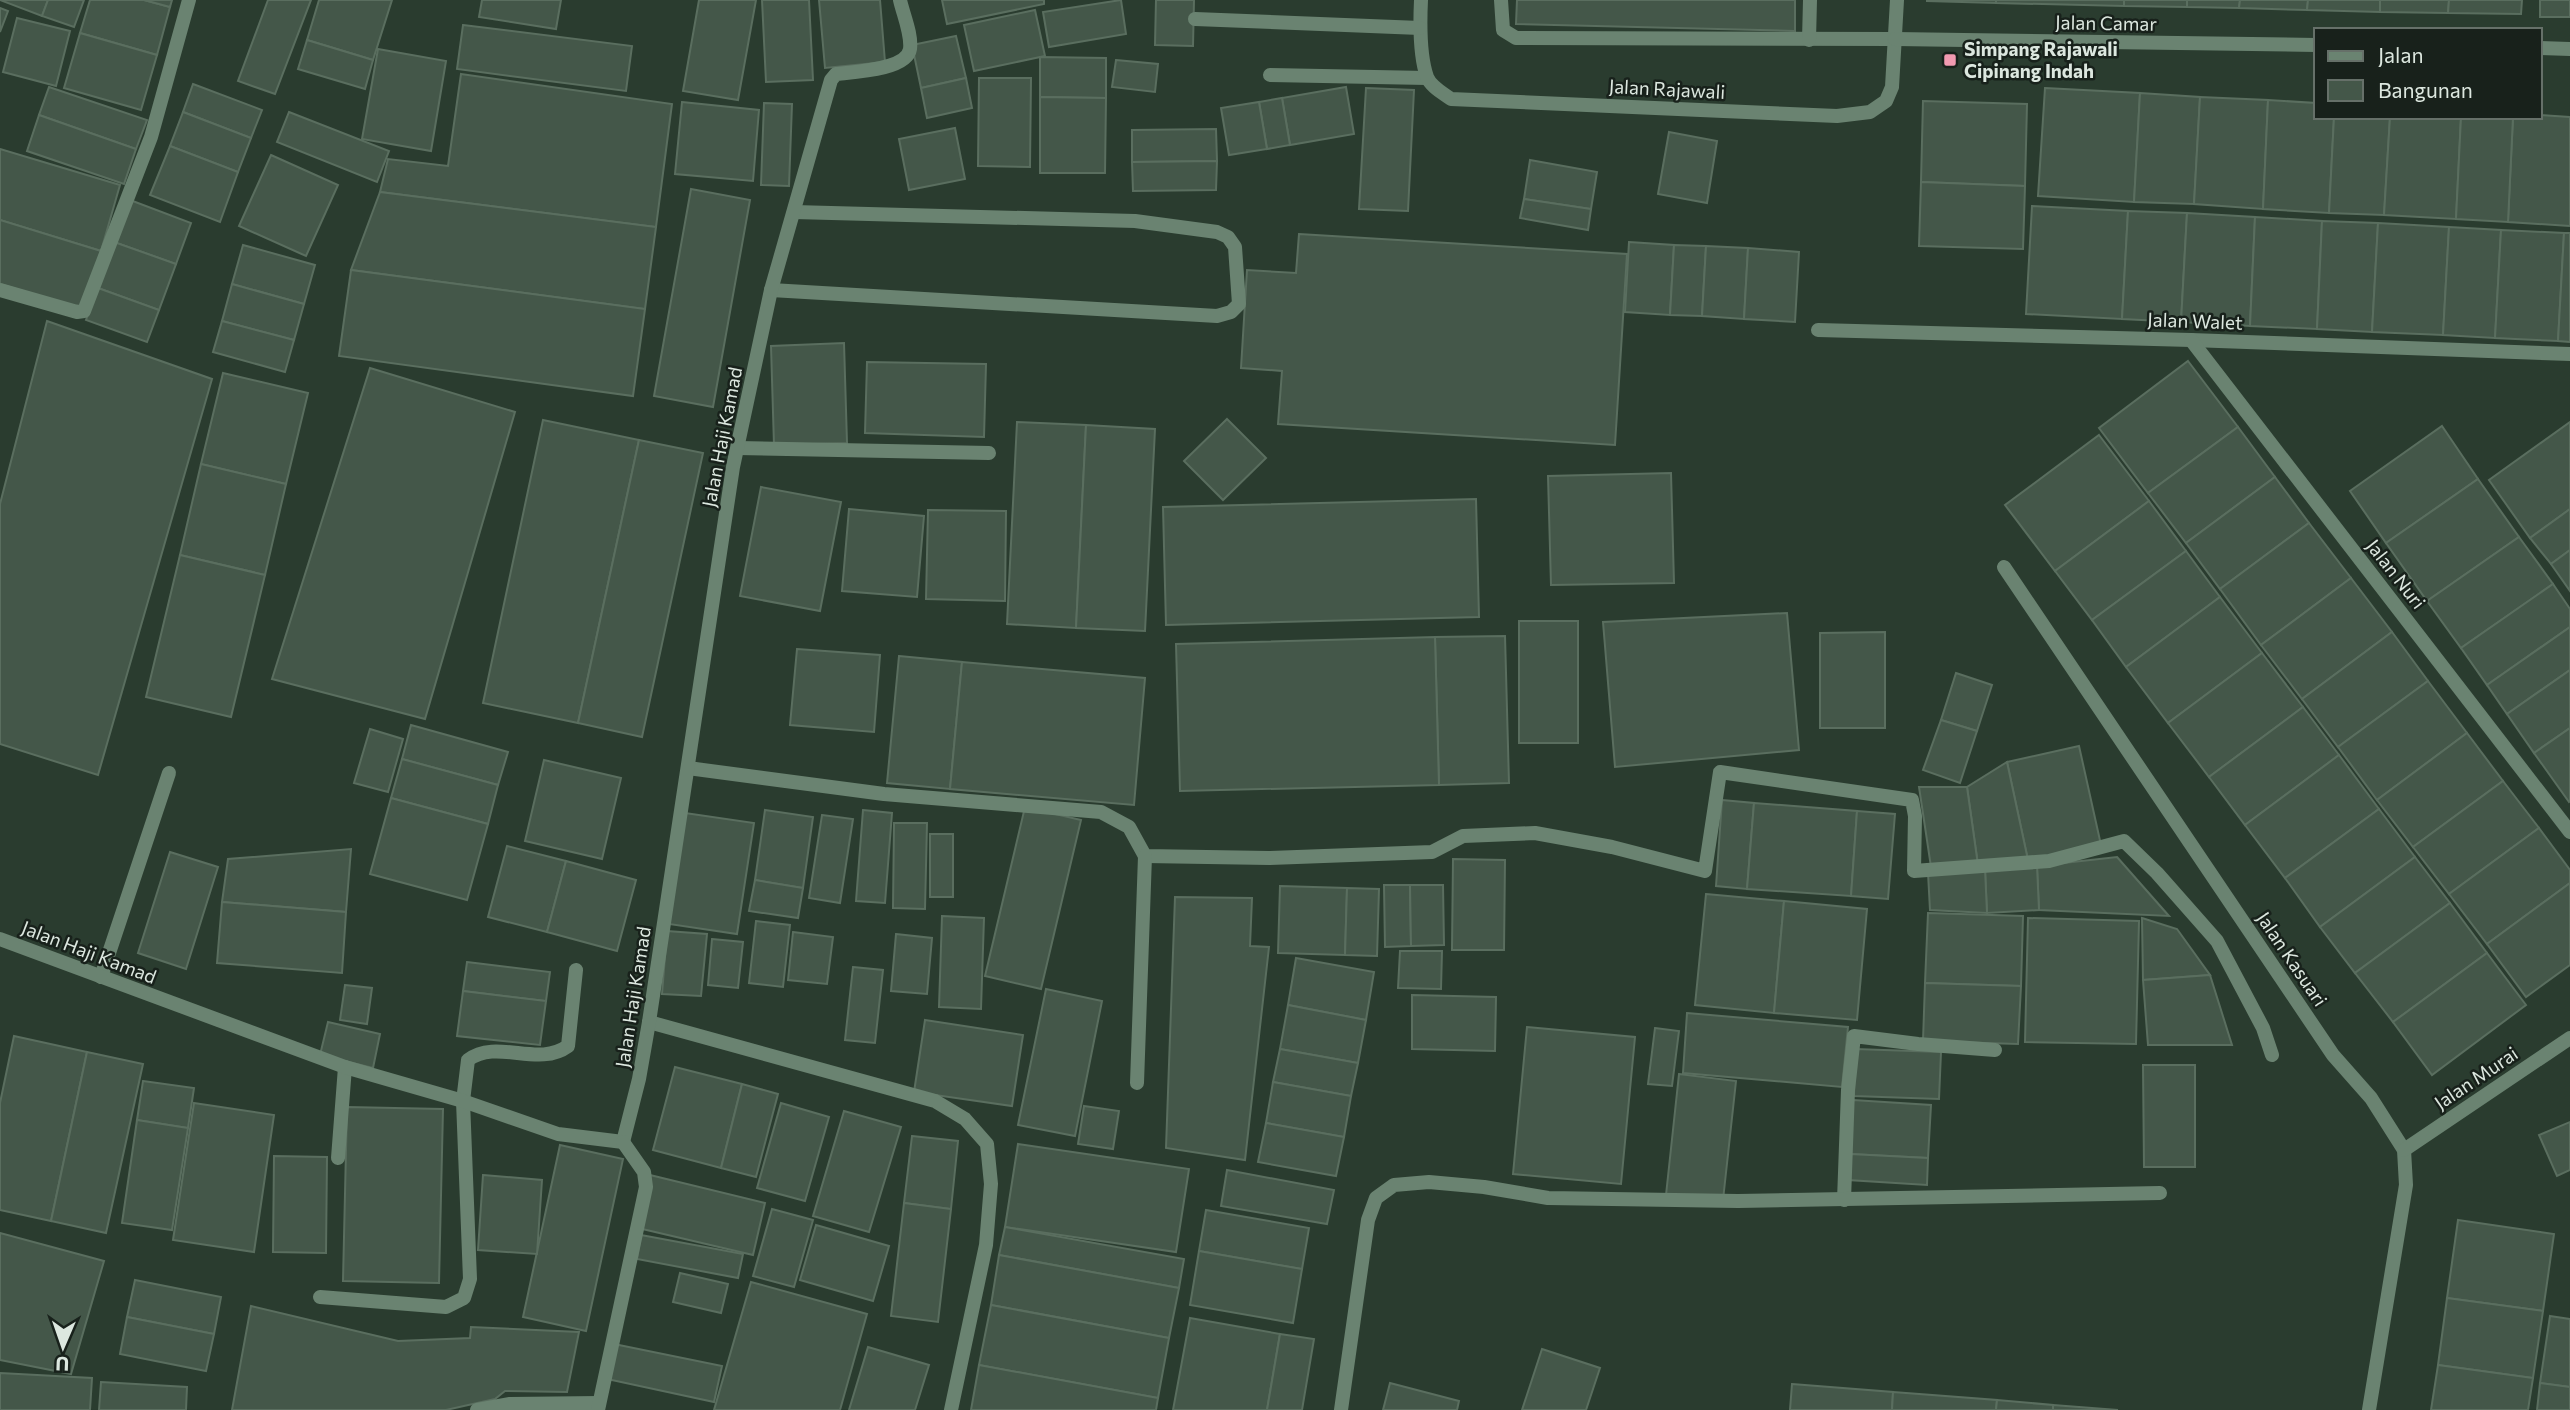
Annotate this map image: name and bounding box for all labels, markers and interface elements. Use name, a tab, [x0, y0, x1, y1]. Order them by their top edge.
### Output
street label: Jalan Camar	[2055, 10, 2158, 35]
legend	[2314, 28, 2542, 119]
place label: Simpang Rajawali Cipinang Indah	[1964, 37, 2118, 82]
text: Jalan	[2378, 42, 2423, 67]
marker: Simpang Rajawali Cipinang Indah	[1942, 52, 1958, 68]
street label: Jalan Rajawali	[1608, 74, 1726, 103]
text: Bangunan	[2378, 77, 2473, 102]
street label: Jalan Walet	[2147, 307, 2243, 334]
street label: Jalan Haji Kamad	[697, 365, 746, 509]
street label: Jalan Nuri	[2362, 534, 2431, 613]
street label: Jalan Kasuari	[2252, 907, 2332, 1010]
street label: Jalan Haji Kamad	[19, 915, 160, 988]
street label: Jalan Haji Kamad	[610, 925, 655, 1069]
street label: Jalan Murai	[2430, 1041, 2522, 1114]
north arrow	[28, 1312, 98, 1382]
text: U	[55, 1353, 70, 1376]

